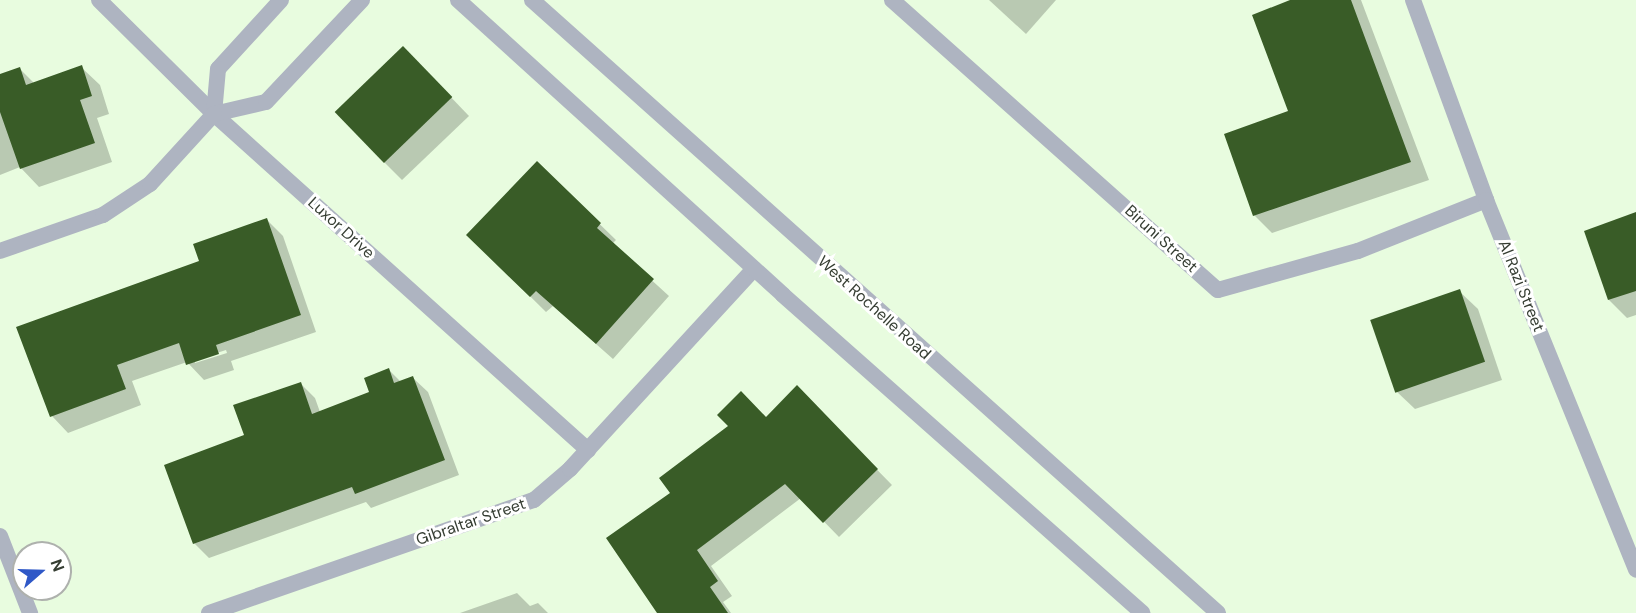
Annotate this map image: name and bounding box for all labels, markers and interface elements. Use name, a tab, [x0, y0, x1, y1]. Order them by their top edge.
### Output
street label: Luxor Drive	[304, 193, 378, 263]
street label: Biruni Street	[1121, 201, 1201, 277]
street label: Al Razi Street	[1494, 237, 1548, 335]
street label: West Rochelle Road	[813, 252, 935, 364]
street label: Gibraltar Street	[414, 494, 528, 550]
north arrow	[12, 541, 72, 601]
text: N	[46, 556, 69, 574]

